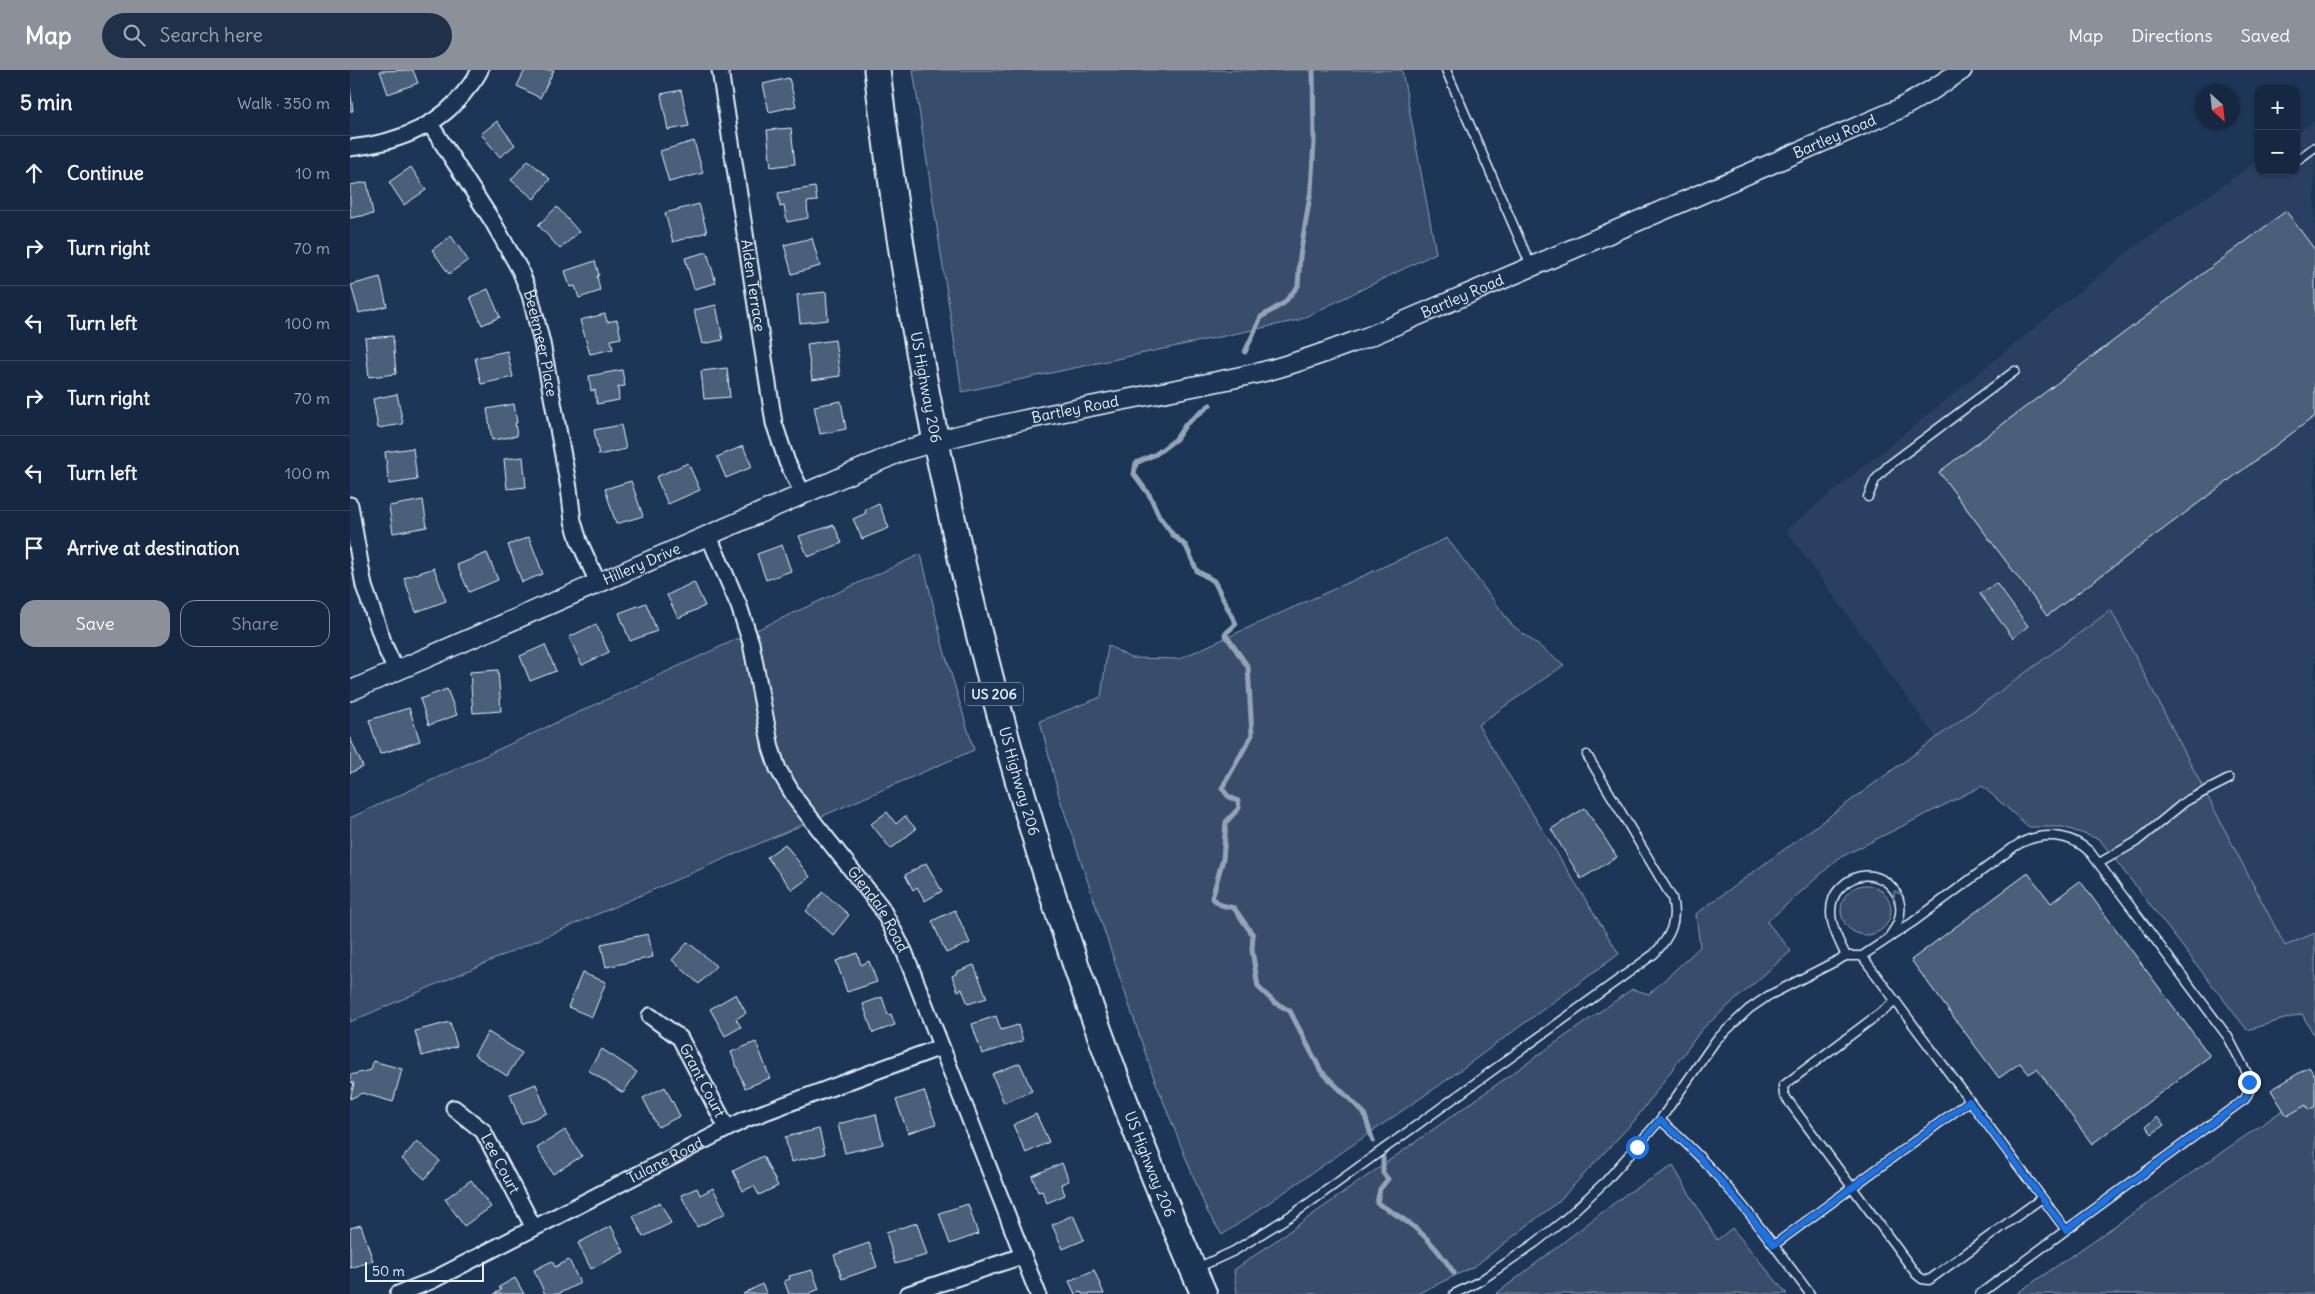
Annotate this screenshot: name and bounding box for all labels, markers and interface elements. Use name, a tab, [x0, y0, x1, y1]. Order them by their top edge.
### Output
search box	[102, 13, 452, 58]
text: Map	[25, 20, 72, 50]
icon: search	[120, 21, 148, 49]
text: Search here	[160, 23, 263, 47]
text: Map	[2068, 24, 2103, 47]
text: Directions	[2131, 24, 2213, 47]
text: Saved	[2241, 24, 2290, 47]
north arrow	[2195, 85, 2240, 130]
map controls	[2255, 85, 2300, 175]
button: +	[2255, 85, 2300, 130]
text: 5 min	[20, 89, 72, 116]
text: Walk · 350 m	[237, 93, 330, 113]
street label: Bartley Road	[1790, 110, 1879, 162]
button: −	[2255, 130, 2300, 175]
icon: ahead	[20, 159, 48, 187]
text: Continue	[67, 161, 144, 185]
text: 10 m	[295, 163, 330, 183]
icon: right	[20, 234, 48, 262]
text: Turn right	[67, 236, 150, 260]
text: 70 m	[294, 238, 330, 258]
street label: Alden Terrace	[737, 238, 770, 333]
street label: Bartley Road	[1418, 270, 1507, 322]
street label: Beekmeer Place	[520, 287, 562, 398]
icon: left	[20, 309, 48, 337]
text: Turn left	[67, 311, 137, 335]
text: 100 m	[285, 313, 330, 333]
street label: US Highway 206	[907, 330, 946, 444]
icon: right	[20, 384, 48, 412]
text: Turn right	[67, 386, 150, 410]
text: 70 m	[294, 388, 330, 408]
street label: Bartley Road	[1030, 391, 1120, 427]
icon: left	[20, 459, 48, 487]
text: Turn left	[67, 461, 137, 485]
text: 100 m	[285, 463, 330, 483]
icon: arrive	[20, 534, 48, 562]
text: Arrive at destination	[67, 536, 240, 560]
street label: Hillery Drive	[600, 539, 683, 589]
button: Save	[20, 600, 170, 647]
button: Share	[180, 600, 330, 647]
road number: US 206	[965, 682, 1023, 706]
street label: US Highway 206	[995, 724, 1044, 838]
street label: Glendale Road	[843, 862, 913, 955]
one-way arrow	[1892, 890, 1902, 899]
street label: Grant Court	[675, 1040, 730, 1120]
route end	[2238, 1071, 2261, 1094]
street label: US Highway 206	[1121, 1108, 1180, 1220]
street label: Lee Court	[477, 1130, 524, 1197]
street label: Tulane Road	[624, 1133, 707, 1187]
route start	[1626, 1136, 1649, 1159]
scale bar	[365, 1259, 484, 1282]
text: 50 m	[372, 1262, 405, 1280]

